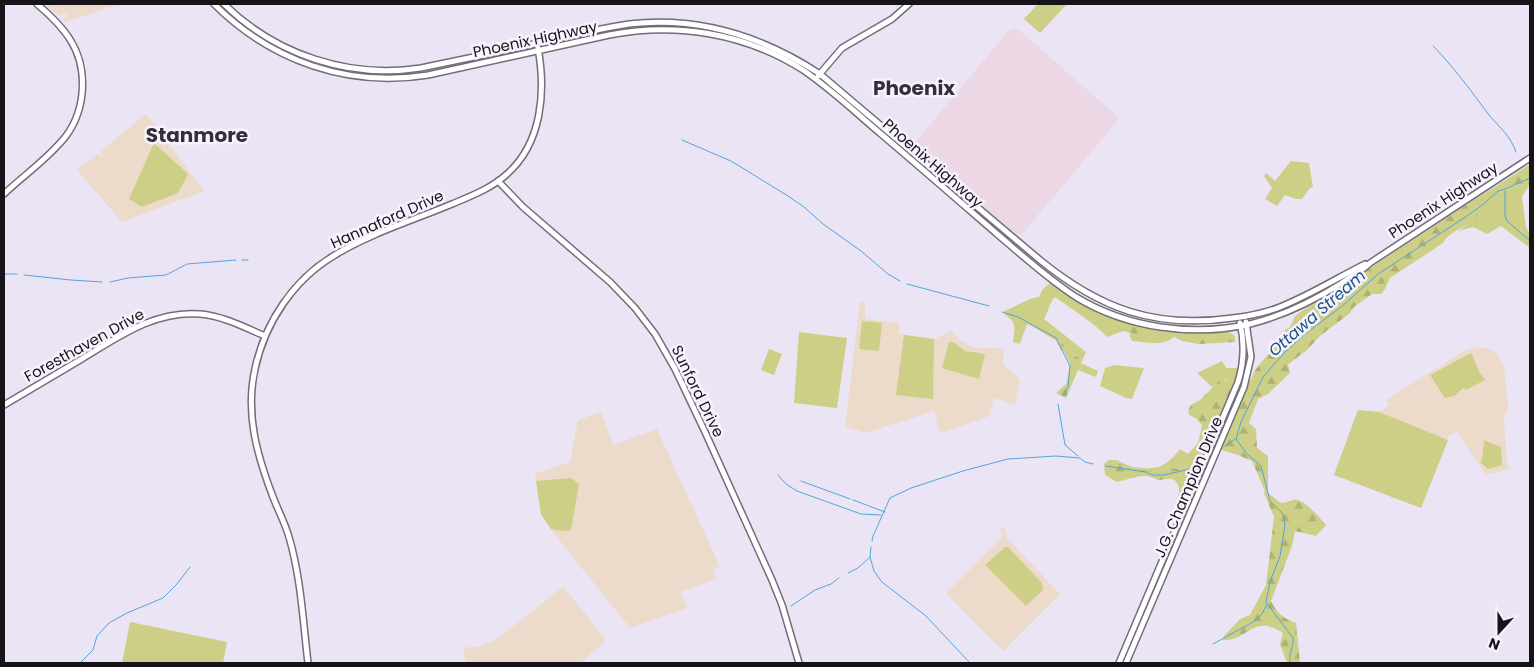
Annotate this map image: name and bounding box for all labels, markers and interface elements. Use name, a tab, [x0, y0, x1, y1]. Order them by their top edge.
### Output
street label: Phoenix Highway	[471, 15, 600, 62]
district label: Phoenix	[873, 74, 955, 102]
street label: Phoenix Highway	[878, 114, 988, 213]
district label: Stanmore	[146, 121, 248, 149]
street label: Phoenix Highway	[1384, 156, 1502, 243]
street label: Hannaford Drive	[327, 185, 447, 253]
water label: Ottawa Stream	[1263, 264, 1371, 362]
street label: Foresthaven Drive	[20, 303, 148, 387]
street label: Sunford Drive	[667, 342, 729, 440]
street label: J.G. Champion Drive	[1149, 413, 1227, 561]
north arrow	[1474, 607, 1524, 657]
text: N	[1486, 633, 1503, 655]

